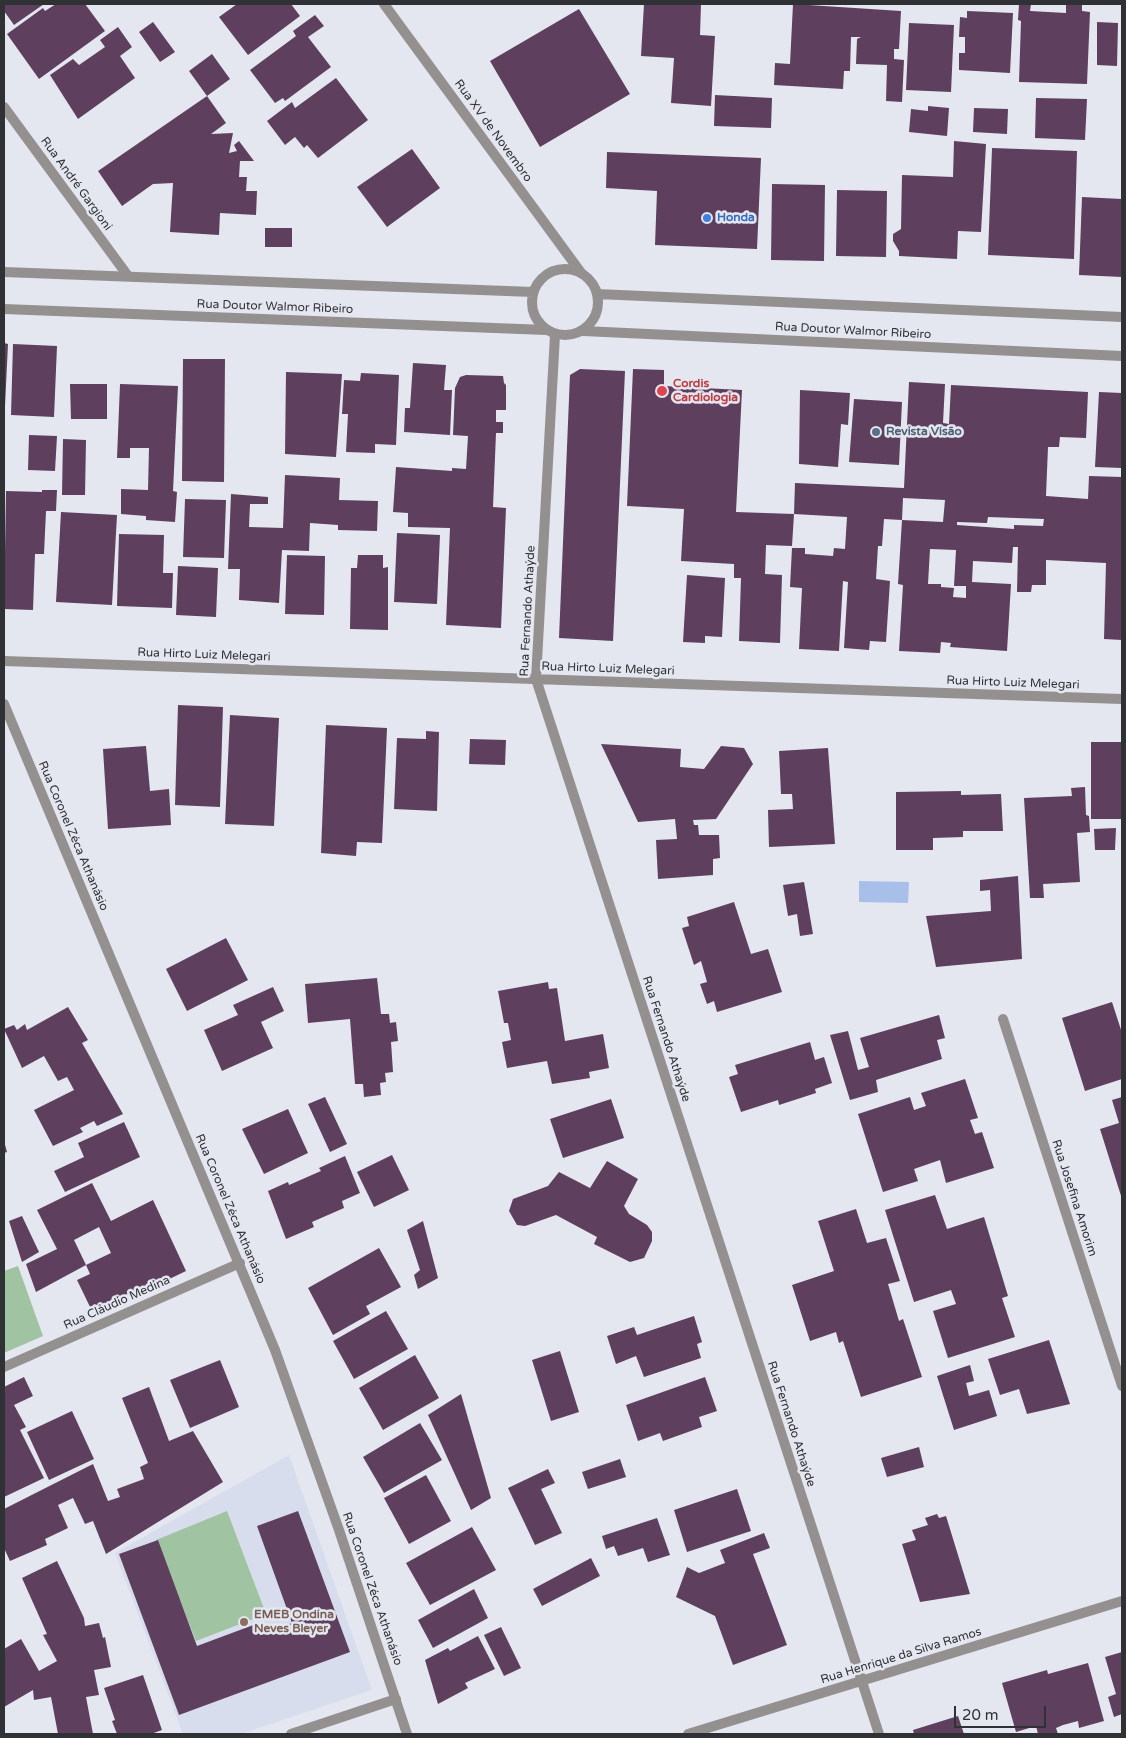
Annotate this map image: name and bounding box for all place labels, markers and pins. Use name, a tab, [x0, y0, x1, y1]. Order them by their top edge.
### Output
place label: Honda	[717, 211, 755, 225]
marker: Honda	[701, 212, 713, 224]
place label: Cordis Cardiologia	[673, 377, 738, 405]
marker: Cordis Cardiologia	[655, 384, 669, 398]
place label: Revista Visão	[886, 425, 962, 439]
marker: Revista Visão	[870, 426, 882, 438]
place label: EMEB Ondina Neves Bleyer	[254, 1608, 334, 1636]
marker: EMEB Ondina Neves Bleyer	[238, 1616, 250, 1628]

